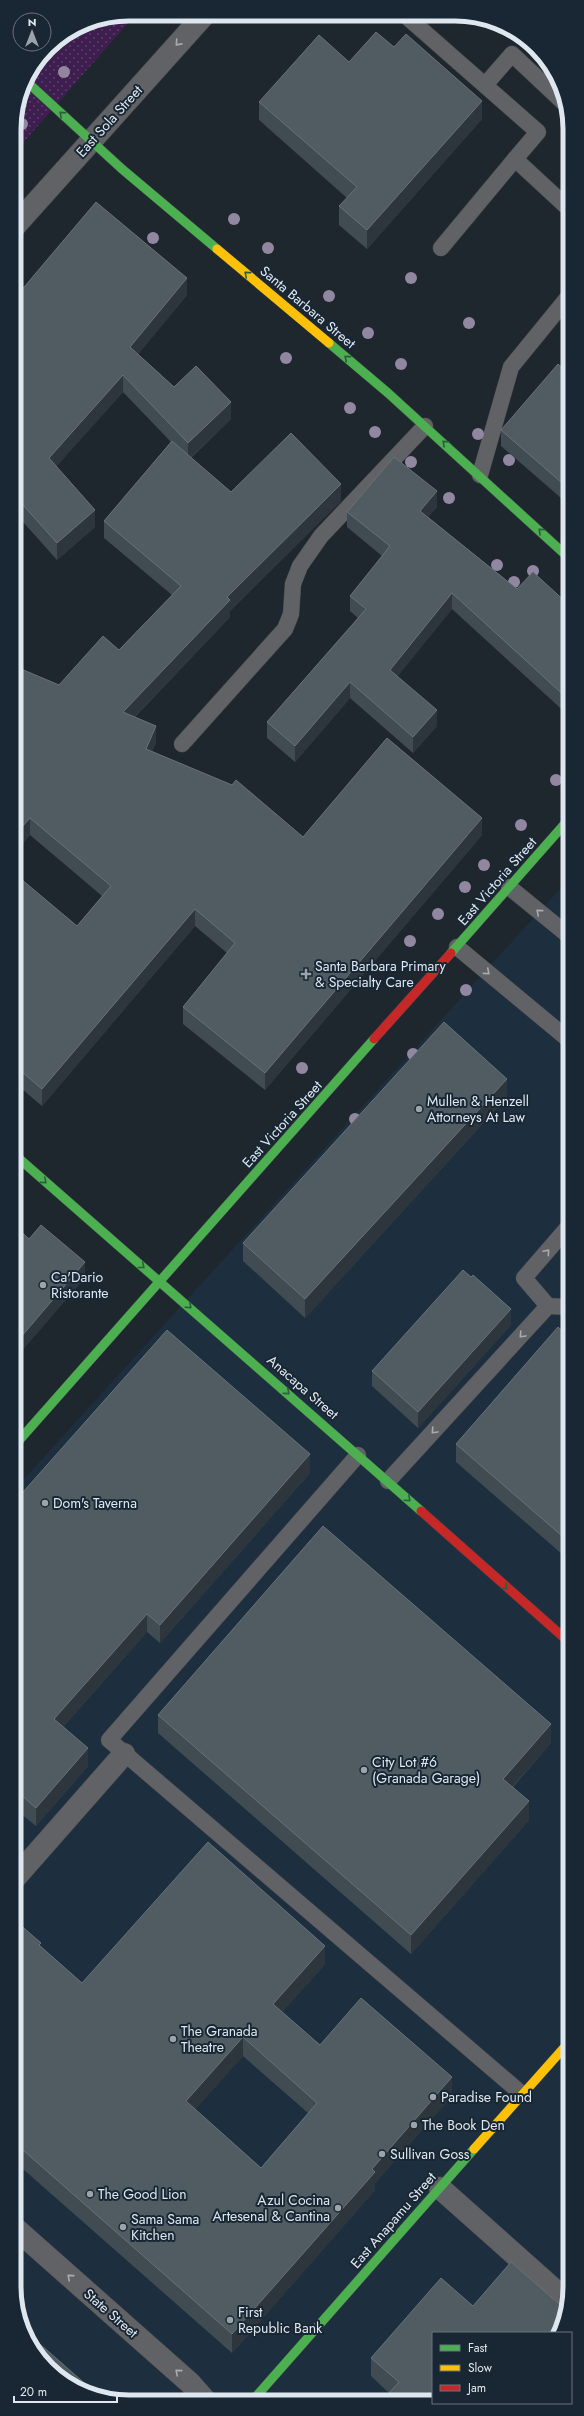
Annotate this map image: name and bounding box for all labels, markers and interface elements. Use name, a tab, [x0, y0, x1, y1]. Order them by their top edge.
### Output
north arrow	[12, 12, 52, 52]
text: N	[28, 14, 36, 30]
one-way arrow	[176, 39, 183, 46]
street label: East Sola Street	[71, 80, 147, 161]
one-way arrow	[60, 112, 67, 119]
street label: Santa Barbara Street	[256, 261, 361, 353]
one-way arrow	[245, 272, 252, 279]
one-way arrow	[344, 356, 351, 363]
one-way arrow	[442, 441, 450, 448]
one-way arrow	[538, 528, 546, 536]
street label: East Victoria Street	[453, 832, 541, 929]
one-way arrow	[537, 909, 544, 916]
place label: Santa Barbara Primary & Specialty Care	[315, 956, 447, 992]
marker: Santa Barbara Primary & Specialty Care	[300, 968, 312, 980]
one-way arrow	[483, 968, 490, 975]
street label: East Victoria Street	[237, 1076, 327, 1172]
place label: Mullen & Henzell Attorneys At Law	[427, 1091, 529, 1127]
marker: Mullen & Henzell Attorneys At Law	[414, 1104, 424, 1114]
one-way arrow	[39, 1176, 47, 1184]
one-way arrow	[542, 1250, 549, 1257]
one-way arrow	[138, 1261, 145, 1268]
place label: Ca'Dario Ristorante	[51, 1267, 109, 1303]
marker: Ca'Dario Ristorante	[38, 1280, 48, 1290]
one-way arrow	[184, 1301, 192, 1309]
one-way arrow	[519, 1330, 527, 1338]
street label: Anacapa Street	[263, 1350, 344, 1424]
one-way arrow	[282, 1387, 289, 1394]
one-way arrow	[431, 1426, 439, 1434]
place label: Dom's Taverna	[53, 1493, 137, 1513]
one-way arrow	[404, 1495, 411, 1502]
marker: Dom's Taverna	[40, 1498, 50, 1508]
one-way arrow	[500, 1582, 508, 1589]
place label: City Lot #6 (Granada Garage)	[372, 1752, 480, 1788]
marker: City Lot #6 (Granada Garage)	[359, 1765, 369, 1775]
place label: The Granada Theatre	[181, 2021, 257, 2057]
marker: The Granada Theatre	[168, 2034, 178, 2044]
place label: Paradise Found	[441, 2087, 532, 2107]
marker: Paradise Found	[428, 2092, 438, 2102]
place label: The Book Den	[422, 2115, 505, 2135]
marker: The Book Den	[409, 2120, 419, 2130]
place label: Sullivan Goss	[390, 2144, 470, 2164]
marker: Sullivan Goss	[377, 2149, 387, 2159]
street label: East Anapamu Street	[346, 2167, 441, 2272]
place label: The Good Lion	[98, 2184, 187, 2204]
marker: The Good Lion	[85, 2189, 95, 2199]
place label: Azul Cocina Artesenal & Cantina	[213, 2190, 330, 2226]
marker: Azul Cocina Artesenal & Cantina	[333, 2203, 343, 2213]
place label: Sama Sama Kitchen	[131, 2209, 199, 2245]
marker: Sama Sama Kitchen	[118, 2222, 128, 2232]
one-way arrow	[67, 2274, 75, 2282]
street label: State Street	[80, 2284, 143, 2343]
place label: First Republic Bank	[238, 2302, 323, 2338]
marker: First Republic Bank	[225, 2315, 235, 2325]
legend	[432, 2332, 572, 2404]
text: Fast	[468, 2339, 487, 2357]
text: Slow	[468, 2359, 493, 2377]
one-way arrow	[175, 2370, 183, 2377]
scale bar	[14, 2378, 117, 2404]
text: Jam	[466, 2379, 486, 2397]
text: 20 m	[20, 2383, 47, 2401]

